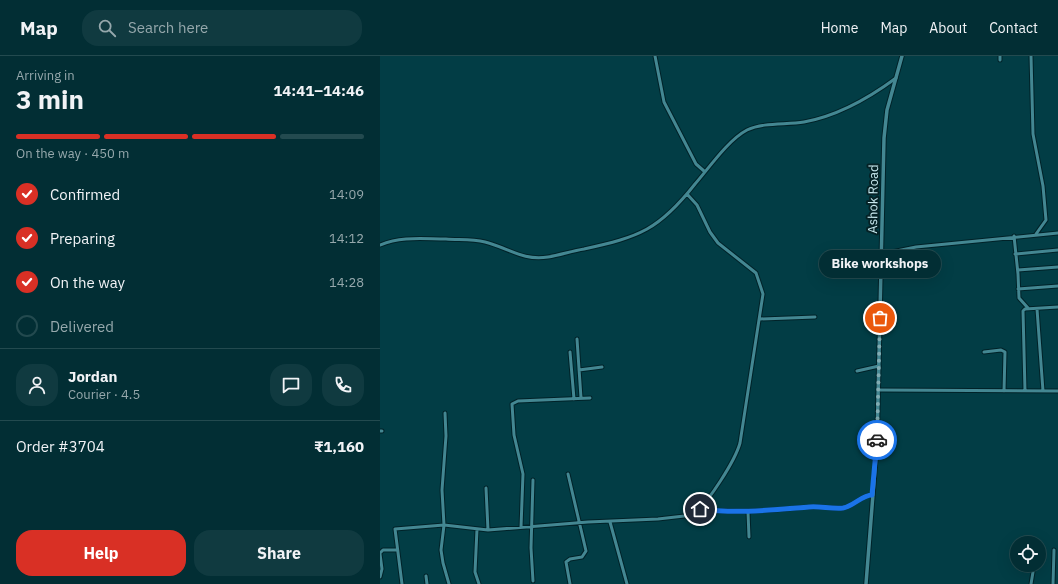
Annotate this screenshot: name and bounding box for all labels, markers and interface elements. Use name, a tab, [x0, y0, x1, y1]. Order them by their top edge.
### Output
search box	[82, 10, 362, 46]
text: Map	[20, 16, 58, 40]
icon: search	[96, 17, 118, 39]
text: Search here	[128, 18, 208, 37]
text: Home	[821, 19, 858, 37]
text: Map	[880, 19, 907, 37]
text: About	[929, 19, 967, 37]
text: Contact	[989, 19, 1038, 37]
text: Arriving in	[16, 67, 75, 84]
text: 14:41–14:46	[273, 81, 364, 100]
text: 3 min	[16, 82, 84, 116]
text: On the way · 450 m	[16, 145, 129, 162]
street label: Ashok Road	[864, 164, 882, 234]
icon: check	[16, 183, 38, 205]
text: Confirmed	[50, 185, 120, 204]
text: 14:09	[329, 186, 364, 203]
icon: check	[16, 227, 38, 249]
text: Preparing	[50, 229, 115, 248]
text: 14:12	[329, 230, 364, 247]
callout: Bike workshops	[819, 250, 941, 278]
text: Bike workshops	[832, 255, 928, 272]
icon: check	[16, 271, 38, 293]
text: On the way	[50, 273, 125, 292]
text: 14:28	[329, 274, 364, 291]
pin	[863, 301, 897, 335]
icon: bag	[869, 307, 891, 329]
text: Delivered	[50, 317, 114, 336]
button: person	[16, 364, 58, 406]
button: chat	[270, 364, 312, 406]
button: phone	[322, 364, 364, 406]
text: Jordan	[68, 367, 117, 386]
text: Courier · 4.5	[68, 386, 140, 403]
courier	[857, 420, 897, 460]
icon: car	[866, 429, 888, 451]
text: Order #3704	[16, 437, 105, 456]
text: ₹1,160	[314, 437, 364, 456]
pin	[683, 492, 717, 526]
icon: home	[689, 498, 711, 520]
button: Help	[16, 530, 186, 576]
button: Share	[194, 530, 364, 576]
map controls	[1010, 536, 1046, 572]
button: locate	[1010, 536, 1046, 572]

